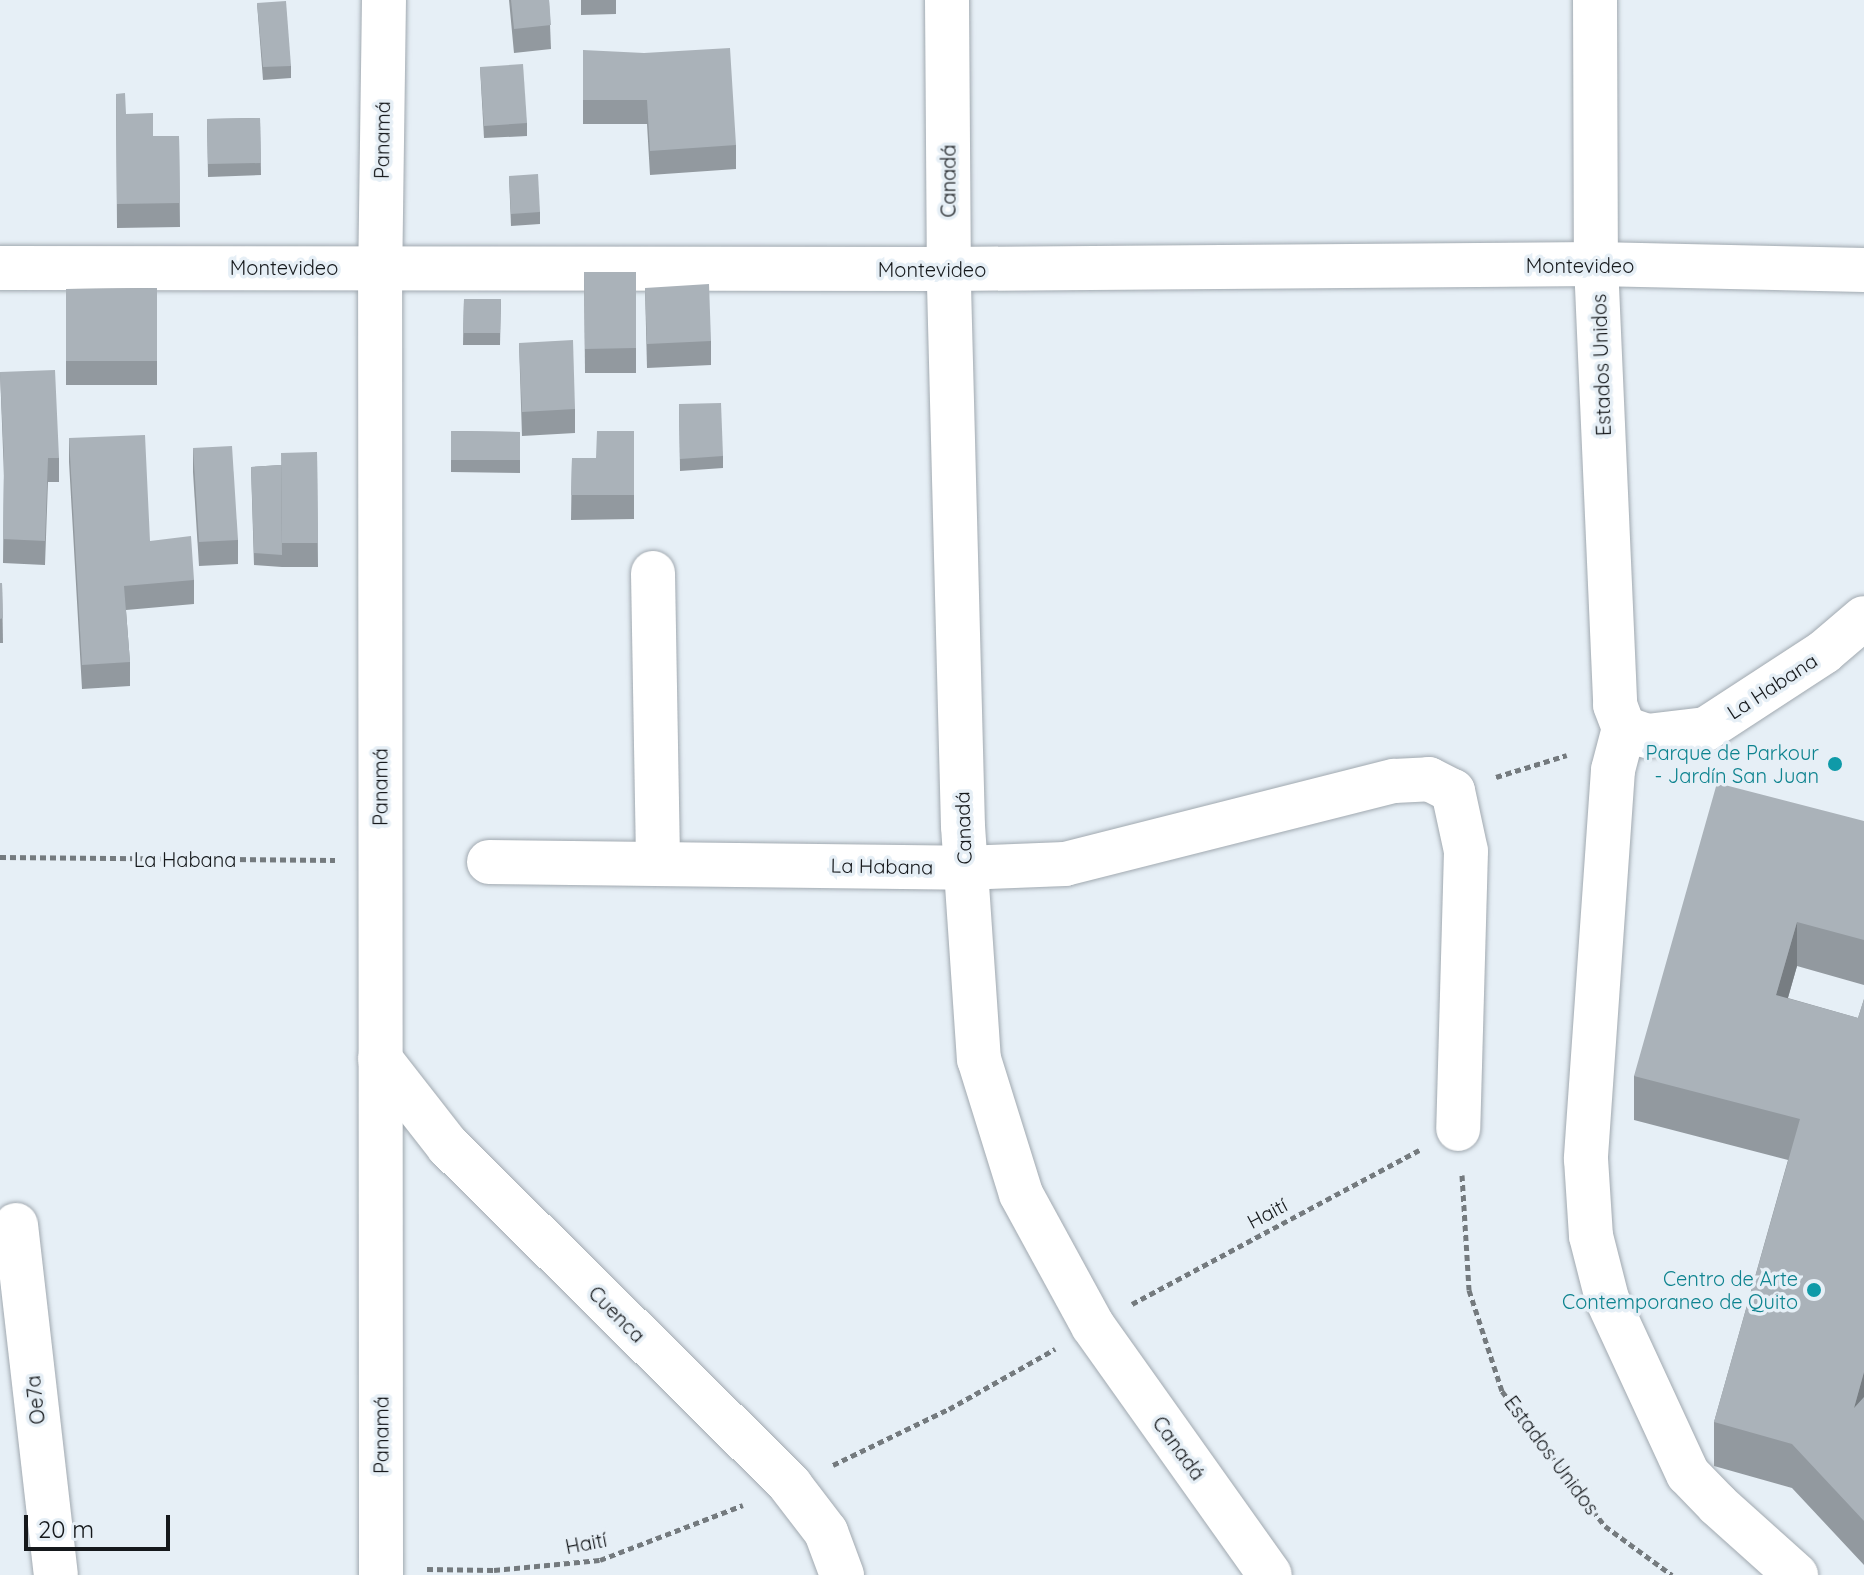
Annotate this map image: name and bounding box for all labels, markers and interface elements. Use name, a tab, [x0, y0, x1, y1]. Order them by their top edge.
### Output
street label: Panamá	[369, 101, 395, 179]
street label: Canadá	[936, 144, 960, 218]
street label: Montevideo	[1526, 253, 1634, 277]
street label: Montevideo	[230, 255, 338, 279]
street label: Montevideo	[878, 257, 986, 281]
street label: Estados Unidos	[1587, 293, 1615, 437]
street label: La Habana	[1722, 648, 1822, 724]
place label: Parque de Parkour - Jardín San Juan	[1646, 740, 1819, 787]
street label: Panamá	[368, 748, 392, 826]
marker: Parque de Parkour - Jardín San Juan	[1826, 755, 1844, 773]
street label: Canadá	[950, 791, 976, 865]
street label: La Habana	[134, 847, 236, 871]
street label: La Habana	[830, 853, 934, 879]
street label: Haití	[1243, 1193, 1291, 1233]
place label: Centro de Arte Contemporaneo de Quito	[1562, 1266, 1798, 1313]
street label: Cuenca	[584, 1281, 650, 1347]
marker: Centro de Arte Contemporaneo de Quito	[1805, 1281, 1823, 1299]
street label: Oe7a	[20, 1374, 50, 1426]
street label: Estados Unidos	[1500, 1391, 1604, 1519]
street label: Panamá	[369, 1396, 393, 1474]
street label: Canadá	[1148, 1411, 1210, 1485]
scale bar	[28, 1499, 174, 1549]
text: 20 m	[38, 1514, 94, 1544]
street label: Haití	[563, 1527, 609, 1559]

